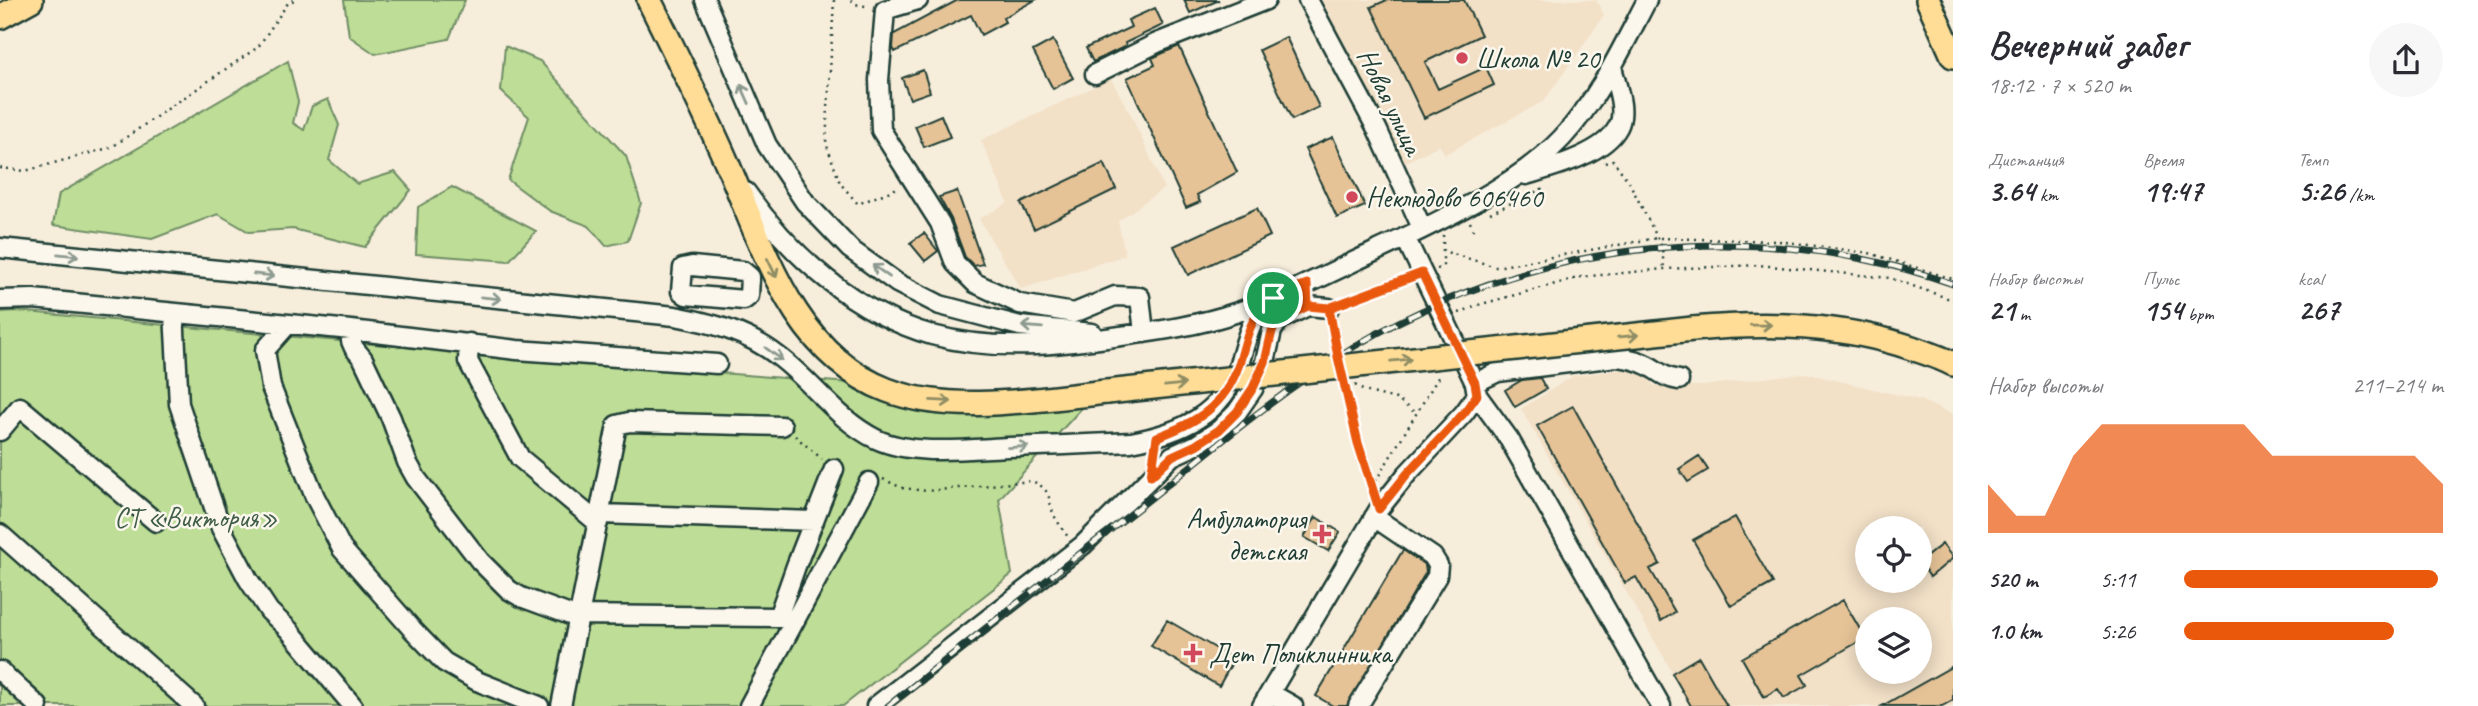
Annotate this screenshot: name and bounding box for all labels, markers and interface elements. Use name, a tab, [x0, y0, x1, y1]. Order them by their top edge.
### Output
text: Вечерний забег	[1988, 21, 2187, 68]
button: share	[2369, 23, 2443, 97]
place label: Школа № 20	[1476, 41, 1602, 76]
street label: Новая улица	[1350, 42, 1432, 163]
marker: Школа № 20	[1454, 50, 1470, 66]
text: 18:12 · 7 × 520 m	[1988, 71, 2131, 100]
one-way arrow	[737, 83, 750, 105]
text: Дистанция	[1988, 148, 2064, 172]
text: Время	[2143, 148, 2183, 172]
text: Темп	[2298, 148, 2329, 172]
text: 3.64	[1988, 172, 2035, 210]
text: 19:47	[2143, 172, 2202, 210]
text: 5:26	[2298, 172, 2345, 210]
place label: Неклюдово 606460	[1366, 180, 1545, 215]
text: km	[2035, 183, 2058, 207]
text: /km	[2345, 183, 2374, 207]
marker: Неклюдово 606460	[1344, 189, 1360, 205]
one-way arrow	[56, 249, 79, 262]
one-way arrow	[766, 257, 780, 278]
one-way arrow	[872, 264, 891, 278]
text: Набор высоты	[1988, 267, 2082, 291]
text: Пульс	[2143, 267, 2180, 291]
text: kcal	[2298, 267, 2323, 291]
pin	[1243, 268, 1303, 328]
one-way arrow	[252, 269, 275, 282]
icon: arrive	[1254, 279, 1292, 317]
text: 21	[1988, 291, 2015, 329]
text: 154	[2143, 291, 2183, 329]
text: 267	[2298, 291, 2339, 329]
one-way arrow	[479, 292, 501, 305]
text: m	[2015, 302, 2030, 326]
text: bpm	[2183, 302, 2214, 326]
one-way arrow	[1749, 318, 1772, 332]
one-way arrow	[1021, 321, 1044, 334]
one-way arrow	[1616, 329, 1638, 342]
one-way arrow	[765, 346, 784, 361]
one-way arrow	[1390, 354, 1412, 367]
text: Набор высоты	[1988, 371, 2102, 400]
text: 211–214 m	[2352, 371, 2443, 400]
one-way arrow	[1163, 378, 1186, 391]
one-way arrow	[929, 395, 952, 408]
one-way arrow	[1006, 440, 1029, 453]
park label: СТ «Виктория»	[114, 500, 278, 535]
place label: Амбулатория детская	[1186, 501, 1308, 568]
map controls	[1855, 516, 1932, 684]
button: locate	[1855, 516, 1932, 593]
marker: Амбулатория детская	[1312, 524, 1332, 544]
text: 520 m	[1988, 565, 2037, 594]
text: 5:11	[2100, 565, 2136, 594]
button: layers	[1855, 607, 1932, 684]
text: 1.0 km	[1988, 617, 2042, 646]
text: 5:26	[2100, 617, 2136, 646]
place label: Дет Поликлинника	[1209, 636, 1394, 671]
marker: Дет Поликлинника	[1183, 643, 1203, 663]

